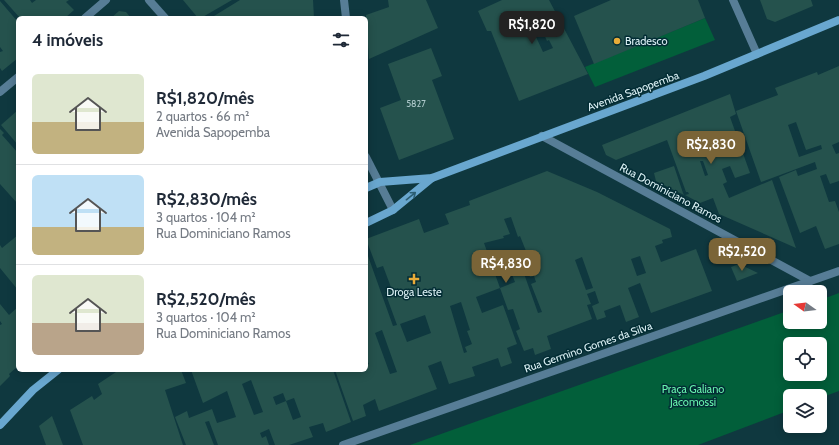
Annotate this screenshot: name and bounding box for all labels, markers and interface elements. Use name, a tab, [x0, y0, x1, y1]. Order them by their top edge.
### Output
pin: R$1,820	[495, 11, 569, 45]
text: R$1,820	[508, 16, 556, 32]
icon: filters	[330, 29, 352, 51]
text: 4 imóveis	[32, 30, 103, 50]
place label: Bradesco	[625, 34, 667, 48]
marker: Bradesco	[612, 36, 622, 46]
street label: Avenida Sapopemba	[585, 68, 681, 114]
text: R$1,820/mês	[156, 88, 254, 108]
icon: home	[64, 90, 112, 138]
house number: 5827	[406, 98, 426, 109]
text: 2 quartos · 66 m²	[156, 108, 249, 124]
text: Avenida Sapopemba	[156, 124, 270, 140]
pin: R$2,830	[674, 131, 748, 165]
text: R$2,830	[686, 136, 736, 152]
street label: Rua Dominiciano Ramos	[617, 160, 725, 226]
text: R$2,830/mês	[156, 189, 257, 209]
icon: home	[64, 191, 112, 239]
one-way arrow	[406, 191, 416, 200]
text: 3 quartos · 104 m²	[156, 209, 256, 225]
text: Rua Dominiciano Ramos	[156, 225, 291, 241]
pin: R$2,520	[705, 238, 779, 272]
text: R$2,520	[718, 243, 766, 259]
pin: R$4,830	[469, 250, 543, 284]
text: R$4,830	[481, 255, 531, 271]
marker: Droga Leste	[409, 274, 419, 284]
place label: Droga Leste	[386, 285, 442, 299]
north arrow	[783, 285, 827, 329]
map controls	[783, 285, 827, 433]
text: R$2,520/mês	[156, 289, 256, 309]
icon: home	[64, 291, 112, 339]
text: 3 quartos · 104 m²	[156, 309, 256, 325]
street label: Rua Germino Gomes da Silva	[522, 318, 655, 376]
text: Rua Dominiciano Ramos	[156, 325, 291, 341]
button: locate	[783, 337, 827, 381]
park label: Praça Galiano Jacomossi	[662, 382, 724, 409]
button: layers	[783, 389, 827, 433]

